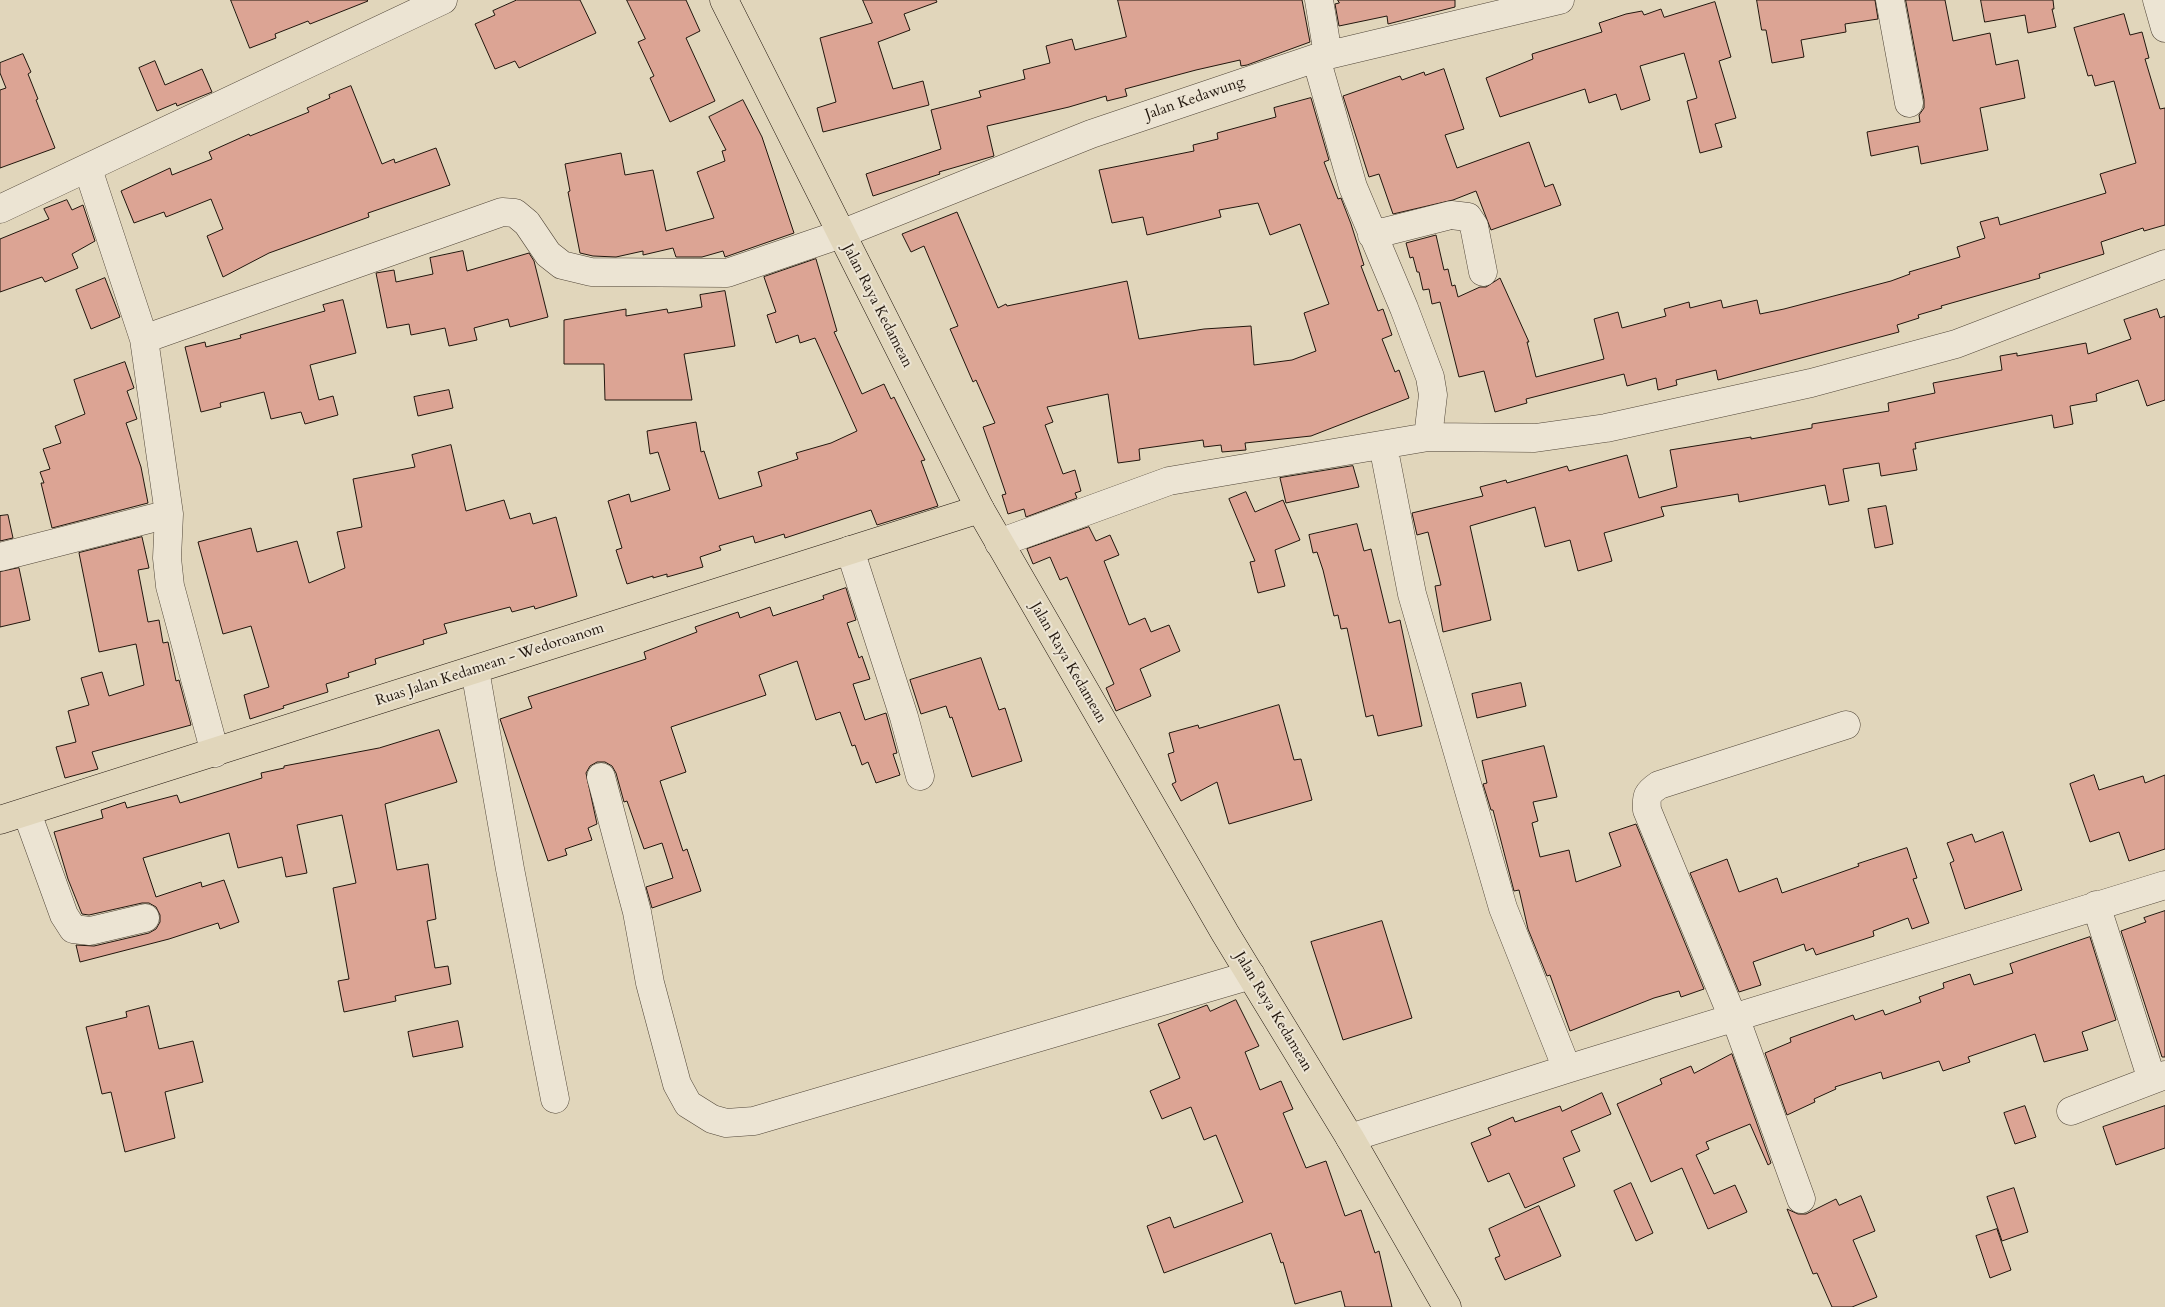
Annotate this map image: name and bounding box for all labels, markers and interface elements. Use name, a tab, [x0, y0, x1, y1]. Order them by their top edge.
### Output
street label: Jalan Kedawung	[1143, 74, 1247, 124]
street label: Jalan Raya Kedamean	[838, 241, 916, 371]
street label: Jalan Raya Kedamean	[1026, 599, 1110, 727]
street label: Ruas Jalan Kedamean - Wedoroanom	[374, 619, 606, 711]
street label: Jalan Raya Kedamean	[1230, 949, 1316, 1075]

